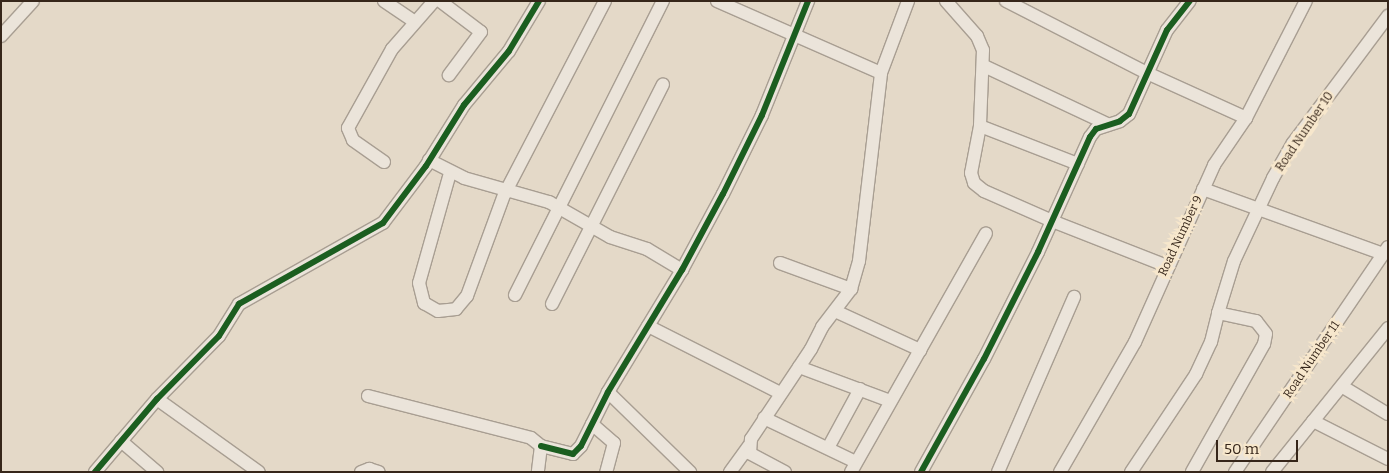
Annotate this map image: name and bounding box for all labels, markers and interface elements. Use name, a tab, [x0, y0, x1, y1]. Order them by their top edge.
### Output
street label: Road Number 10	[1273, 90, 1337, 174]
street label: Road Number 9	[1156, 193, 1206, 279]
street label: Road Number 11	[1281, 319, 1343, 401]
scale bar	[1219, 430, 1302, 462]
text: 50 m	[1224, 440, 1259, 458]

